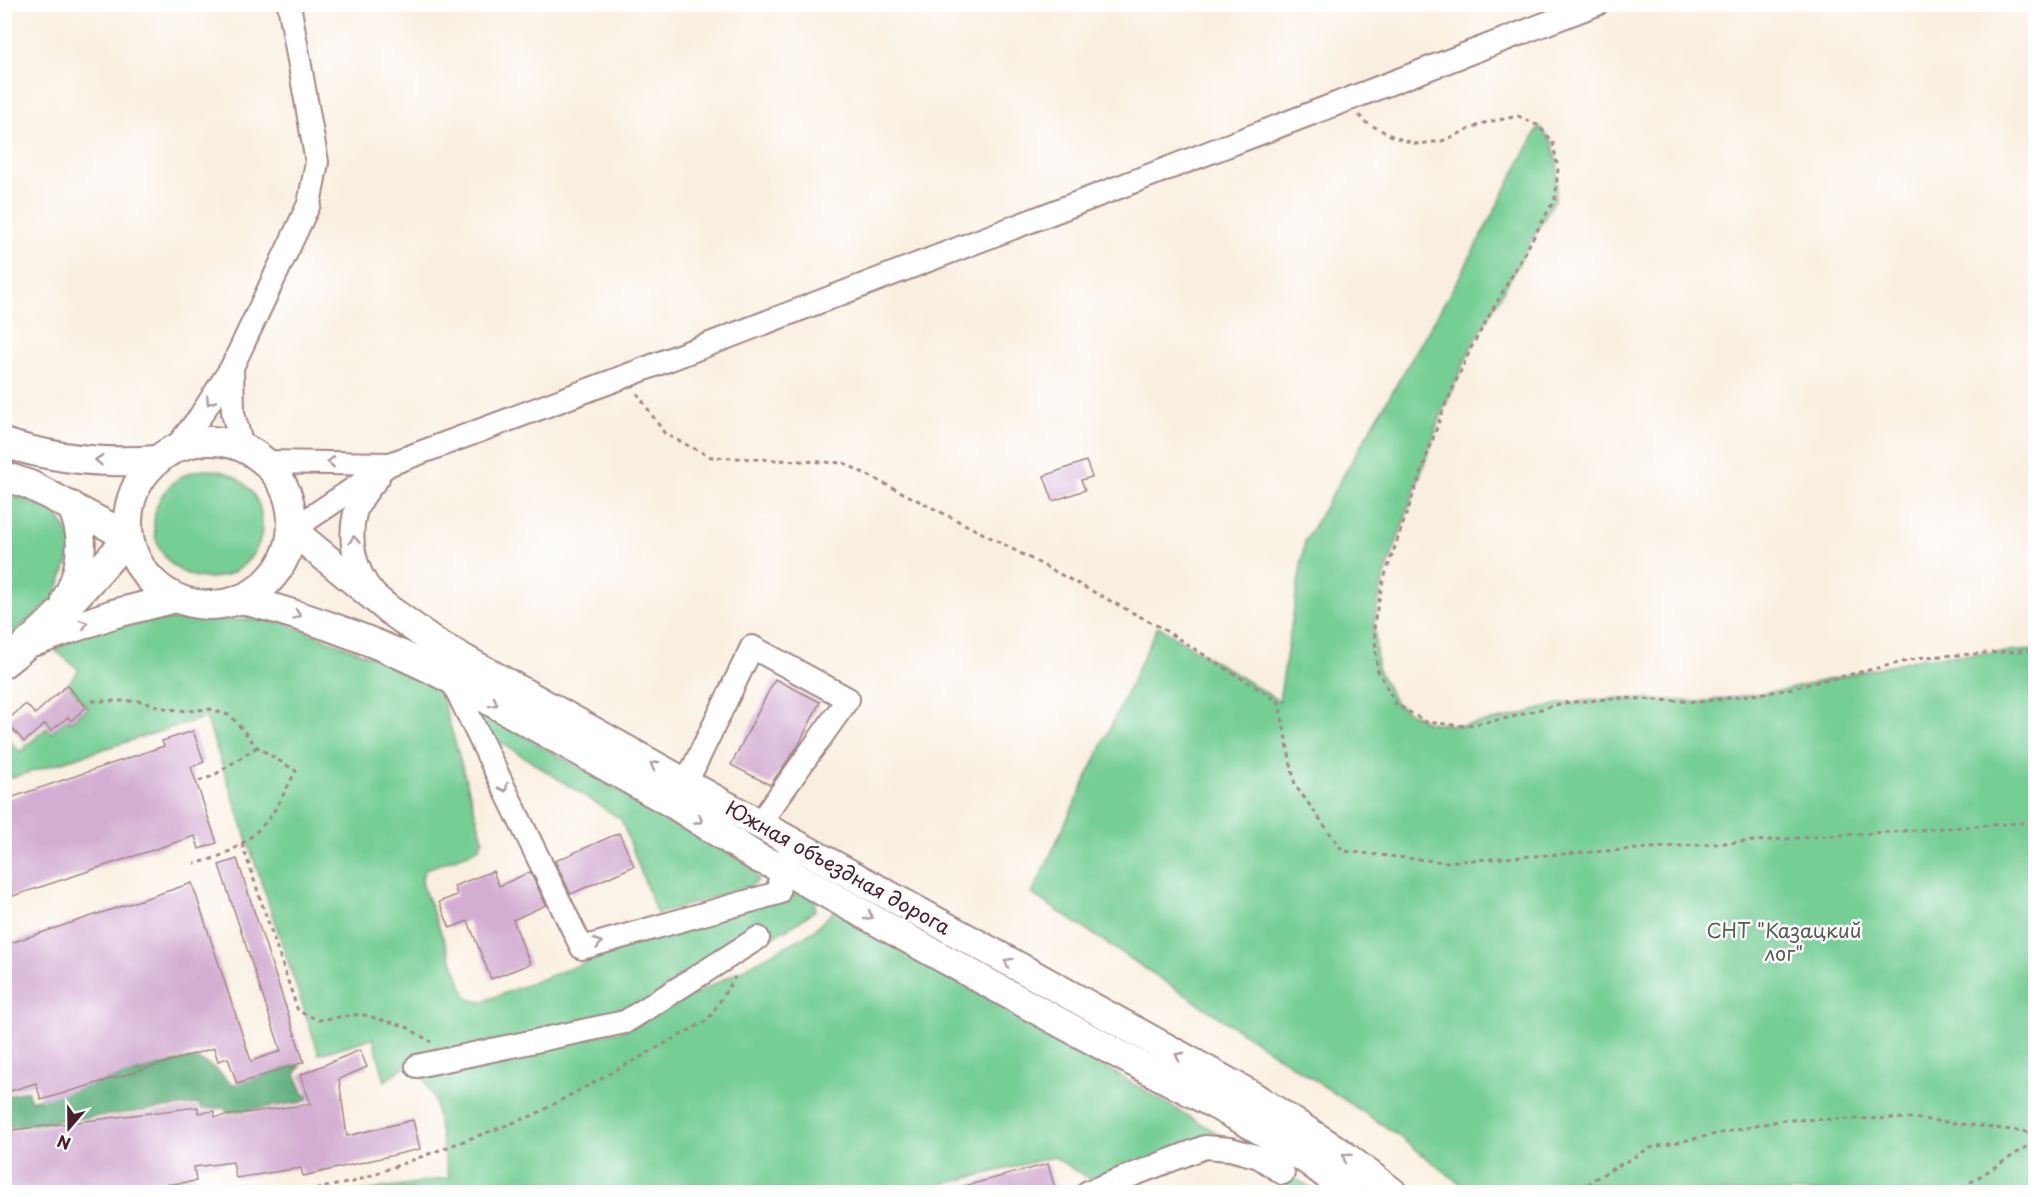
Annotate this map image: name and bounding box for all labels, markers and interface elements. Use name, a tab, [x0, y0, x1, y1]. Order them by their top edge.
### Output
one-way arrow	[206, 394, 217, 405]
one-way arrow	[94, 454, 103, 467]
one-way arrow	[327, 456, 336, 469]
one-way arrow	[348, 536, 361, 545]
one-way arrow	[291, 608, 302, 621]
one-way arrow	[78, 619, 89, 632]
one-way arrow	[487, 696, 498, 707]
one-way arrow	[650, 761, 660, 772]
one-way arrow	[497, 782, 508, 792]
street label: Южная объездная дорога	[721, 793, 957, 942]
one-way arrow	[693, 813, 703, 825]
one-way arrow	[862, 909, 873, 921]
park label: СНТ "Казацкий лог"	[1707, 915, 1861, 968]
one-way arrow	[593, 938, 603, 950]
one-way arrow	[1004, 958, 1014, 969]
one-way arrow	[1175, 1052, 1185, 1063]
north arrow	[39, 1098, 99, 1158]
text: N	[53, 1130, 74, 1156]
one-way arrow	[1341, 1153, 1352, 1164]

